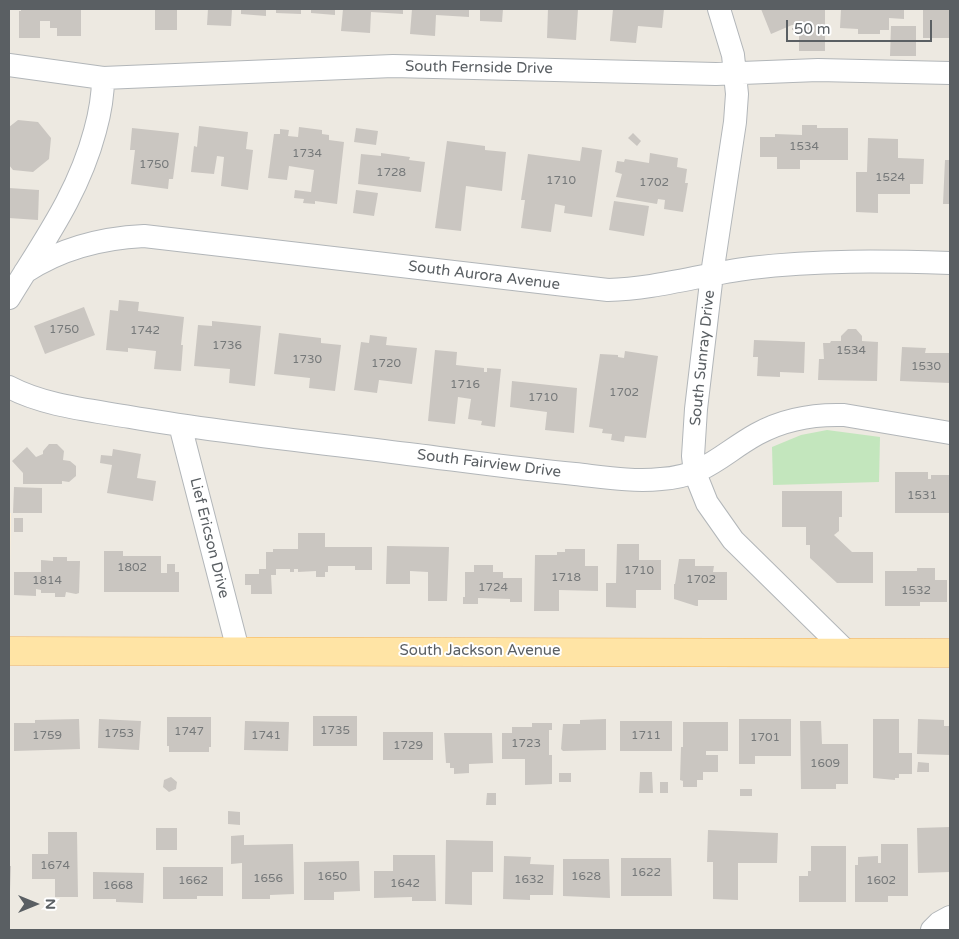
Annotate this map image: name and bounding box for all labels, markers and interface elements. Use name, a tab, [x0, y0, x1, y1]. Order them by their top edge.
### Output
scale bar	[789, 10, 935, 42]
text: 50 m	[794, 20, 831, 38]
street label: South Fernside Drive	[405, 58, 553, 78]
house number: 1534	[789, 140, 819, 154]
house number: 1734	[292, 147, 322, 161]
house number: 1750	[139, 158, 169, 172]
house number: 1728	[376, 166, 406, 180]
house number: 1524	[875, 171, 905, 185]
house number: 1710	[546, 174, 576, 188]
house number: 1702	[639, 176, 669, 190]
street label: South Aurora Avenue	[407, 258, 561, 294]
street label: South Sunray Drive	[687, 289, 719, 427]
house number: 1750	[49, 323, 79, 337]
house number: 1742	[130, 324, 160, 338]
house number: 1736	[212, 339, 242, 353]
house number: 1534	[836, 344, 866, 358]
house number: 1730	[292, 353, 322, 367]
house number: 1720	[371, 357, 401, 371]
house number: 1530	[911, 360, 941, 374]
house number: 1716	[450, 378, 480, 392]
house number: 1702	[609, 386, 639, 400]
house number: 1710	[528, 391, 558, 405]
street label: South Fairview Drive	[416, 446, 562, 482]
street label: Lief Ericson Drive	[185, 476, 233, 600]
house number: 1531	[907, 489, 937, 503]
house number: 1802	[117, 561, 147, 575]
house number: 1710	[624, 564, 654, 578]
house number: 1718	[551, 571, 581, 585]
house number: 1702	[686, 573, 716, 587]
house number: 1814	[32, 574, 62, 588]
house number: 1724	[478, 581, 508, 595]
house number: 1532	[901, 584, 931, 598]
street label: South Jackson Avenue	[400, 642, 560, 660]
house number: 1735	[320, 724, 350, 738]
house number: 1747	[174, 725, 204, 739]
house number: 1753	[104, 727, 134, 741]
house number: 1759	[32, 729, 62, 743]
house number: 1741	[251, 729, 281, 743]
house number: 1711	[631, 729, 661, 743]
house number: 1701	[750, 731, 780, 745]
house number: 1723	[511, 737, 541, 751]
house number: 1729	[393, 739, 423, 753]
house number: 1609	[810, 757, 840, 771]
house number: 1674	[40, 859, 70, 873]
house number: 1622	[631, 866, 661, 880]
house number: 1650	[317, 870, 347, 884]
house number: 1628	[571, 870, 601, 884]
house number: 1656	[253, 872, 283, 886]
house number: 1632	[514, 873, 544, 887]
house number: 1662	[178, 874, 208, 888]
house number: 1602	[866, 874, 896, 888]
house number: 1642	[390, 877, 420, 891]
north arrow	[10, 879, 60, 929]
house number: 1668	[103, 879, 133, 893]
text: N	[42, 898, 59, 910]

